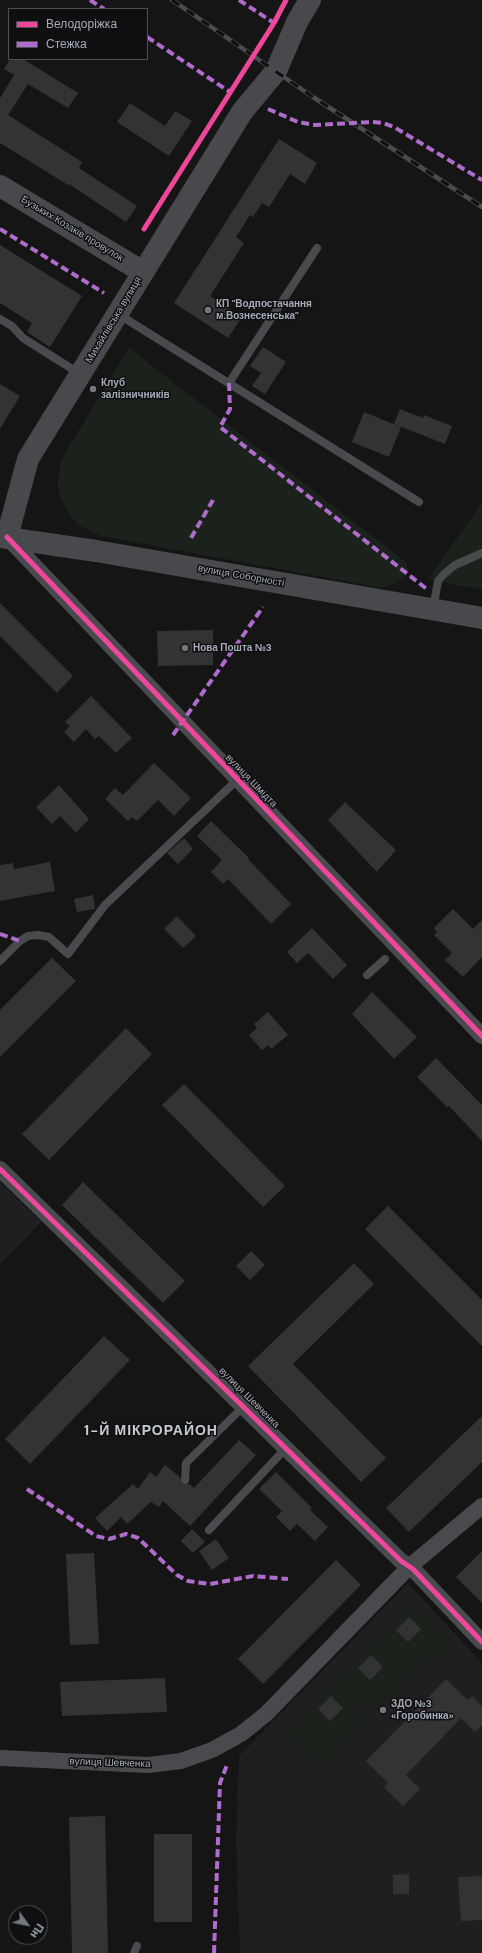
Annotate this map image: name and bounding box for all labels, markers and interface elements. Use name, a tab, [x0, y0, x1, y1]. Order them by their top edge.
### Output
legend	[8, 8, 148, 60]
text: Велодоріжка	[46, 16, 117, 32]
text: Стежка	[46, 36, 87, 52]
street label: Бузьких Козаків провулок	[19, 194, 125, 264]
street label: Михайлівська вулиця	[83, 275, 145, 365]
place label: КП "Водпостачання м.Вознесенська"	[216, 298, 312, 322]
marker: КП "Водпостачання м.Вознесенська"	[203, 305, 213, 315]
place label: Клуб залізничників	[101, 377, 170, 400]
marker: Клуб залізничників	[88, 384, 98, 394]
street label: вулиця Соборності	[197, 562, 285, 590]
place label: Нова Пошта №3	[193, 642, 272, 654]
marker: Нова Пошта №3	[180, 643, 190, 653]
street label: вулиця Шмідта	[223, 752, 279, 810]
street label: вулиця Шевченка	[216, 1365, 282, 1431]
district label: 1-Й МІКРОРАЙОН	[84, 1423, 218, 1439]
place label: ЗДО №3 «Горобинка»	[391, 1698, 454, 1722]
marker: ЗДО №3 «Горобинка»	[378, 1705, 388, 1715]
street label: вулиця Шевченка	[69, 1756, 151, 1770]
north arrow	[8, 1905, 48, 1945]
text: Пн	[27, 1921, 47, 1941]

